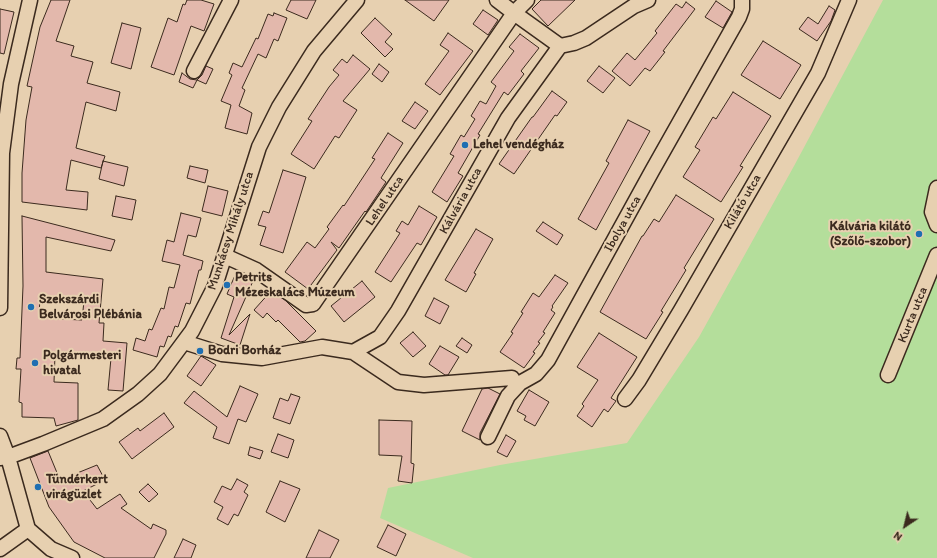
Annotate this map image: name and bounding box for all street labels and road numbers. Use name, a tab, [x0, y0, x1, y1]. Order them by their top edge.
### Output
street label: Kálvária utca	[436, 165, 486, 237]
street label: Munkácsy Mihály utca	[204, 170, 258, 292]
street label: Kilátó utca	[721, 172, 765, 232]
street label: Lehel utca	[363, 173, 407, 229]
street label: Ibolya utca	[601, 193, 645, 255]
street label: Kurta utca	[895, 285, 931, 345]

